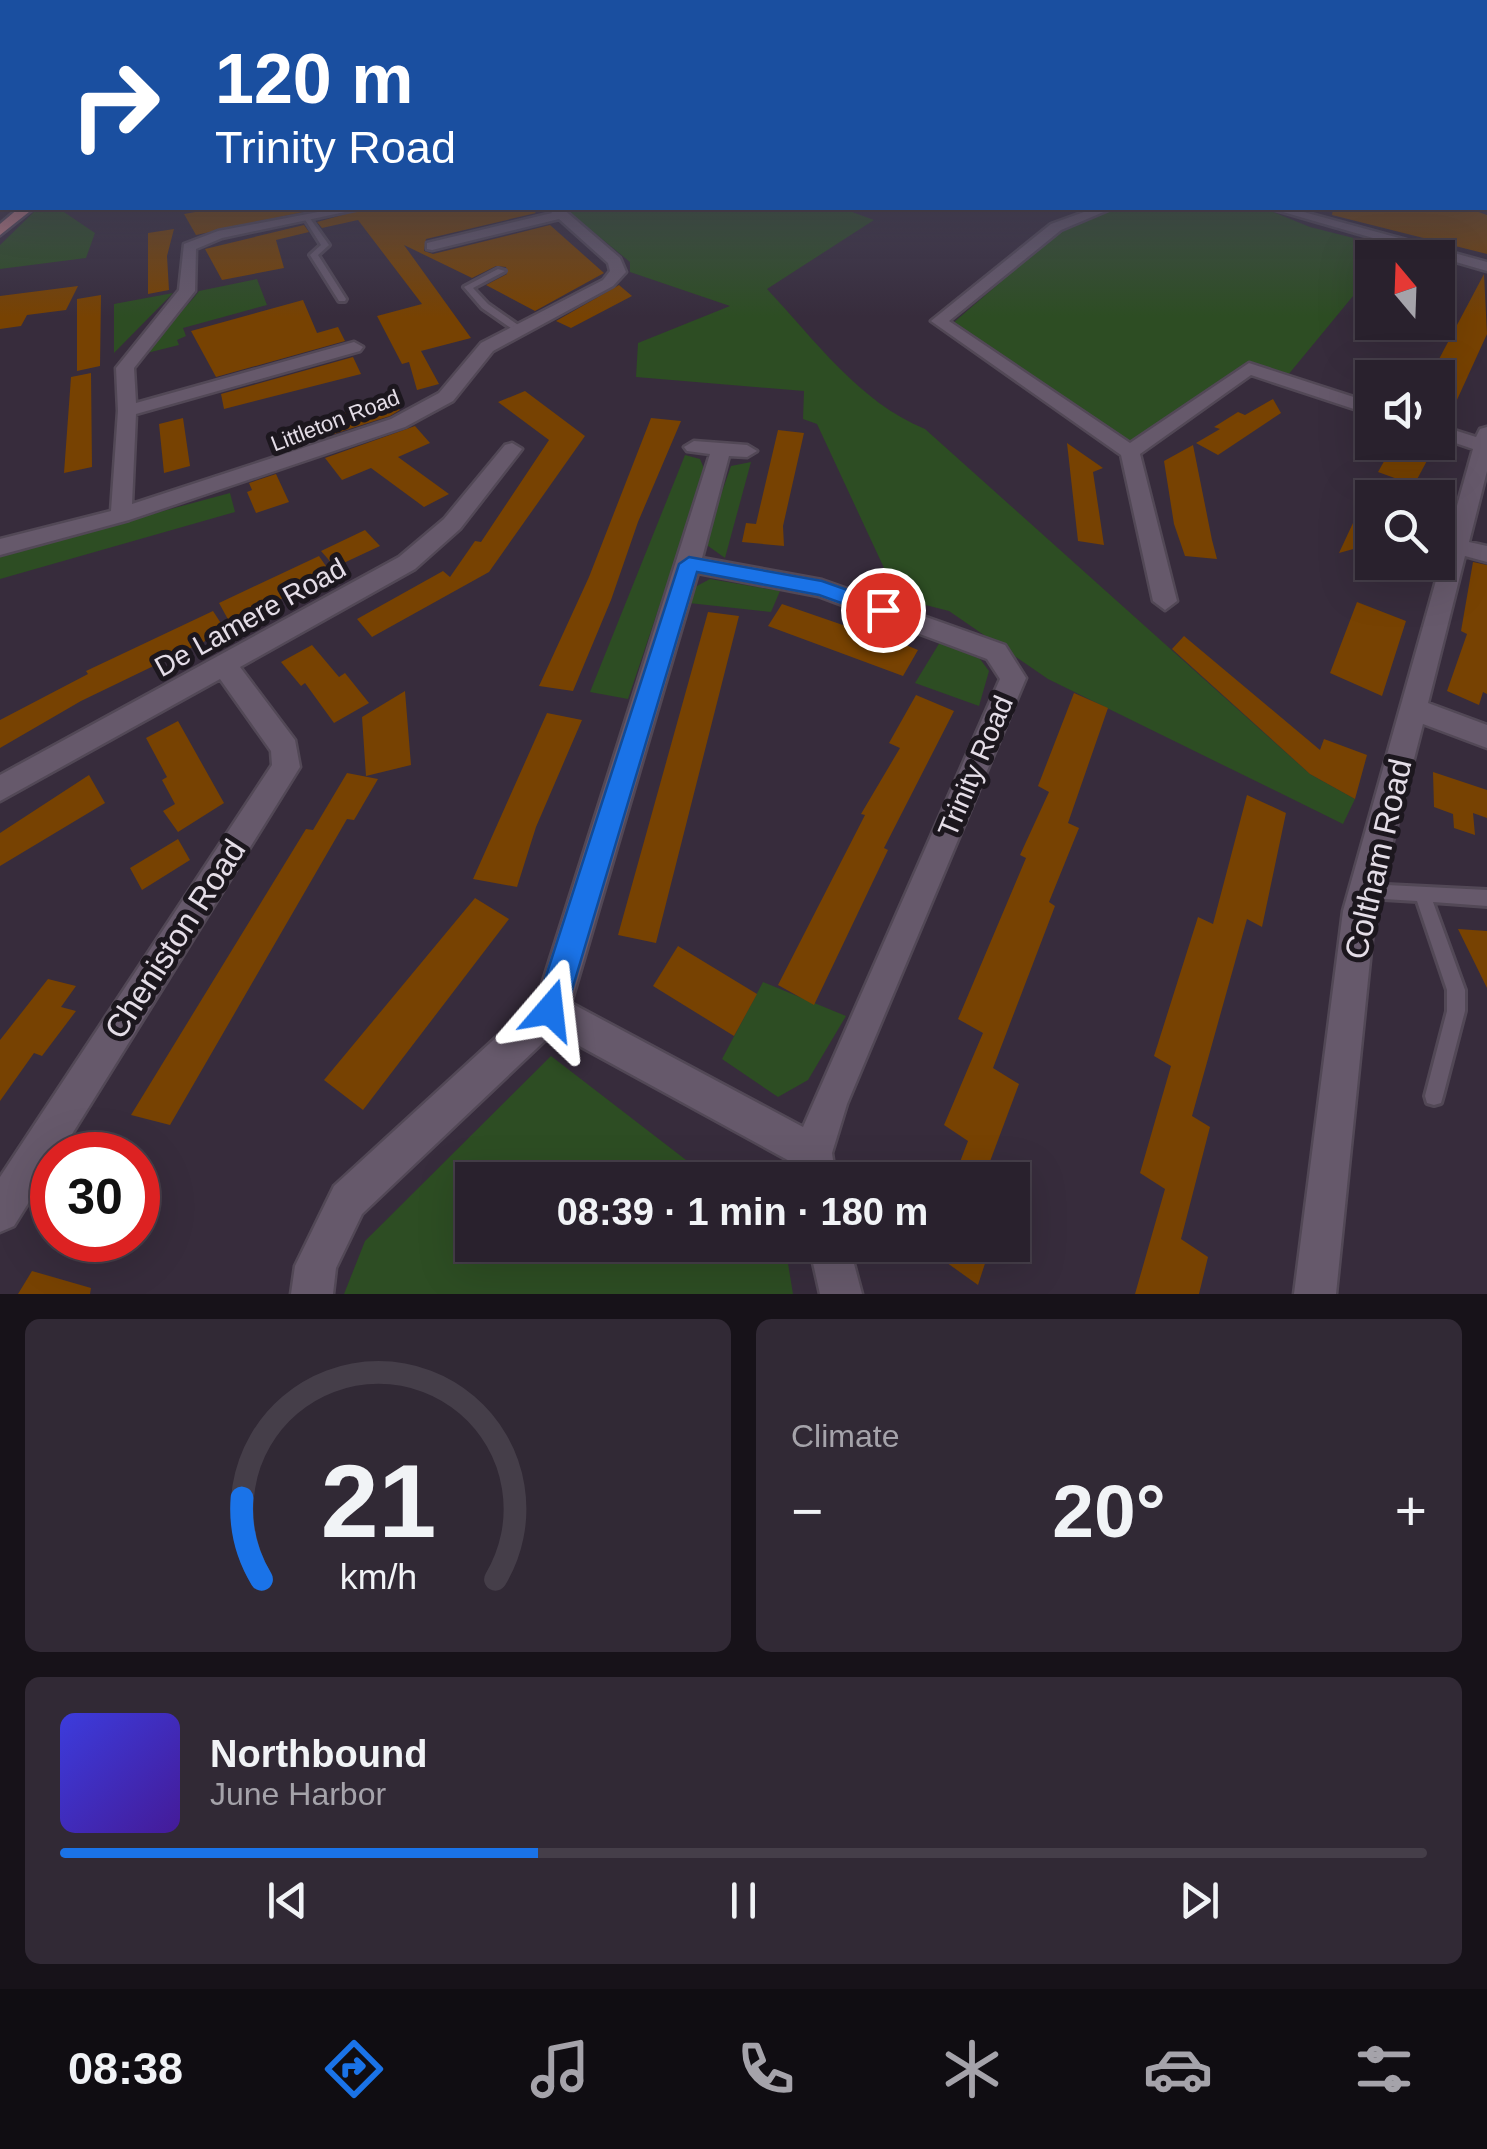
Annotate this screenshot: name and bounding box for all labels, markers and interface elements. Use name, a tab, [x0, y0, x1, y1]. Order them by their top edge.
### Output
icon: right	[50, 40, 180, 170]
text: 120 m	[215, 40, 413, 118]
text: Trinity Road	[215, 122, 456, 173]
north arrow	[1355, 240, 1455, 340]
map controls	[1355, 240, 1455, 580]
button: sound	[1355, 360, 1455, 460]
street label: Littleton Road	[267, 384, 403, 456]
button: search	[1355, 480, 1455, 580]
street label: De Lamere Road	[149, 552, 351, 683]
pin	[841, 568, 926, 653]
icon: arrive	[856, 583, 911, 638]
street label: Trinity Road	[932, 691, 1019, 841]
street label: Coltham Road	[1337, 755, 1419, 963]
street label: Cheniston Road	[97, 833, 253, 1045]
position arrow	[498, 958, 602, 1062]
speed limit sign: 30	[30, 1132, 160, 1262]
text: 08:39 · 1 min · 180 m	[557, 1191, 928, 1233]
text: Climate	[791, 1418, 899, 1454]
text: 21	[320, 1443, 436, 1559]
text: 20°	[1052, 1469, 1166, 1553]
text: −	[791, 1480, 823, 1542]
text: +	[1395, 1480, 1427, 1542]
text: km/h	[339, 1557, 417, 1597]
text: Northbound	[210, 1733, 427, 1775]
text: June Harbor	[210, 1776, 386, 1812]
icon: previous	[260, 1873, 315, 1928]
icon: pause	[716, 1873, 771, 1928]
icon: next	[1172, 1873, 1227, 1928]
icon: directions	[319, 2034, 389, 2104]
icon: music	[525, 2034, 595, 2104]
icon: phone	[731, 2034, 801, 2104]
icon: climate	[937, 2034, 1007, 2104]
icon: car	[1143, 2034, 1213, 2104]
icon: filters	[1349, 2034, 1419, 2104]
text: 08:38	[68, 2043, 183, 2094]

